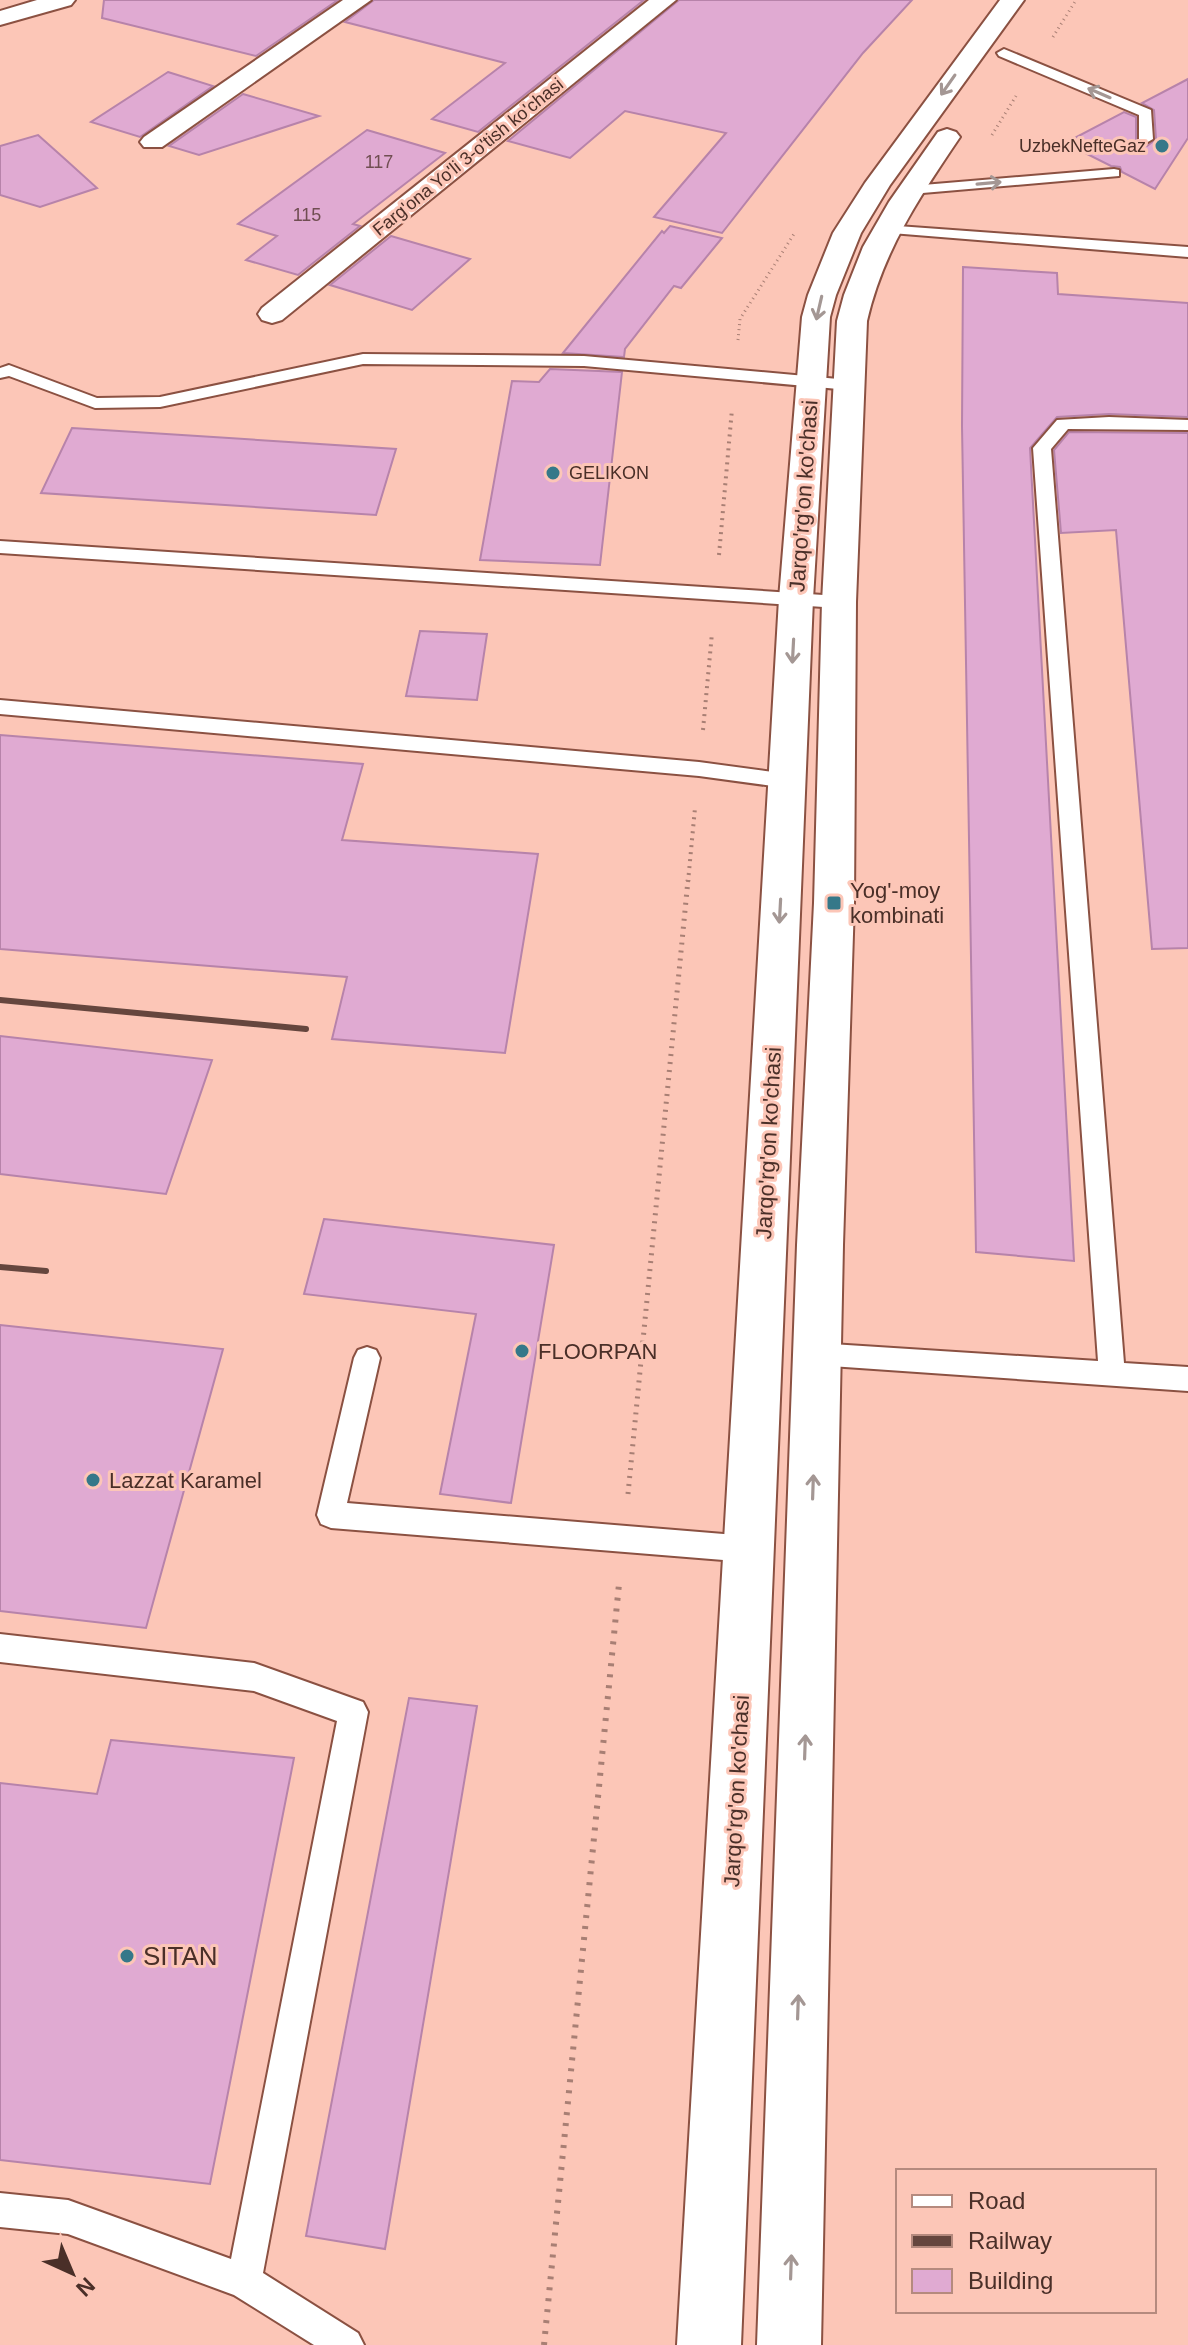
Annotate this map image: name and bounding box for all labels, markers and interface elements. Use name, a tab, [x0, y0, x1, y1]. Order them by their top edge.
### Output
one-way arrow	[940, 73, 956, 95]
street label: Farg'ona Yo'li 3-o'tish ko'chasi	[369, 74, 567, 240]
one-way arrow	[1087, 84, 1112, 99]
place label: UzbekNefteGaz	[1019, 136, 1146, 156]
marker: UzbekNefteGaz	[1153, 137, 1171, 155]
house number: 117	[365, 152, 393, 172]
one-way arrow	[975, 175, 1002, 190]
house number: 115	[293, 205, 321, 225]
one-way arrow	[811, 295, 826, 321]
street label: Jarqo'rg'on ko'chasi	[784, 399, 823, 593]
place label: GELIKON	[569, 463, 649, 483]
marker: GELIKON	[544, 464, 562, 482]
one-way arrow	[786, 637, 801, 664]
place label: Yog'-moy kombinati	[850, 878, 944, 928]
marker: Yog'-moy kombinati	[825, 894, 843, 912]
one-way arrow	[772, 897, 787, 924]
street label: Jarqo'rg'on ko'chasi	[751, 1046, 786, 1240]
place label: FLOORPAN	[538, 1339, 657, 1364]
marker: FLOORPAN	[513, 1342, 531, 1360]
place label: Lazzat Karamel	[109, 1468, 262, 1493]
marker: Lazzat Karamel	[84, 1471, 102, 1489]
one-way arrow	[805, 1474, 820, 1501]
street label: Jarqo'rg'on ko'chasi	[719, 1694, 754, 1888]
one-way arrow	[798, 1734, 813, 1761]
place label: SITAN	[143, 1941, 218, 1971]
marker: SITAN	[118, 1947, 136, 1965]
one-way arrow	[791, 1994, 806, 2021]
legend	[896, 2169, 1156, 2313]
text: Road	[968, 2187, 1025, 2214]
text: Railway	[968, 2227, 1052, 2254]
north arrow	[32, 2233, 112, 2313]
one-way arrow	[783, 2254, 799, 2281]
text: Building	[968, 2267, 1053, 2294]
text: N	[71, 2273, 100, 2302]

